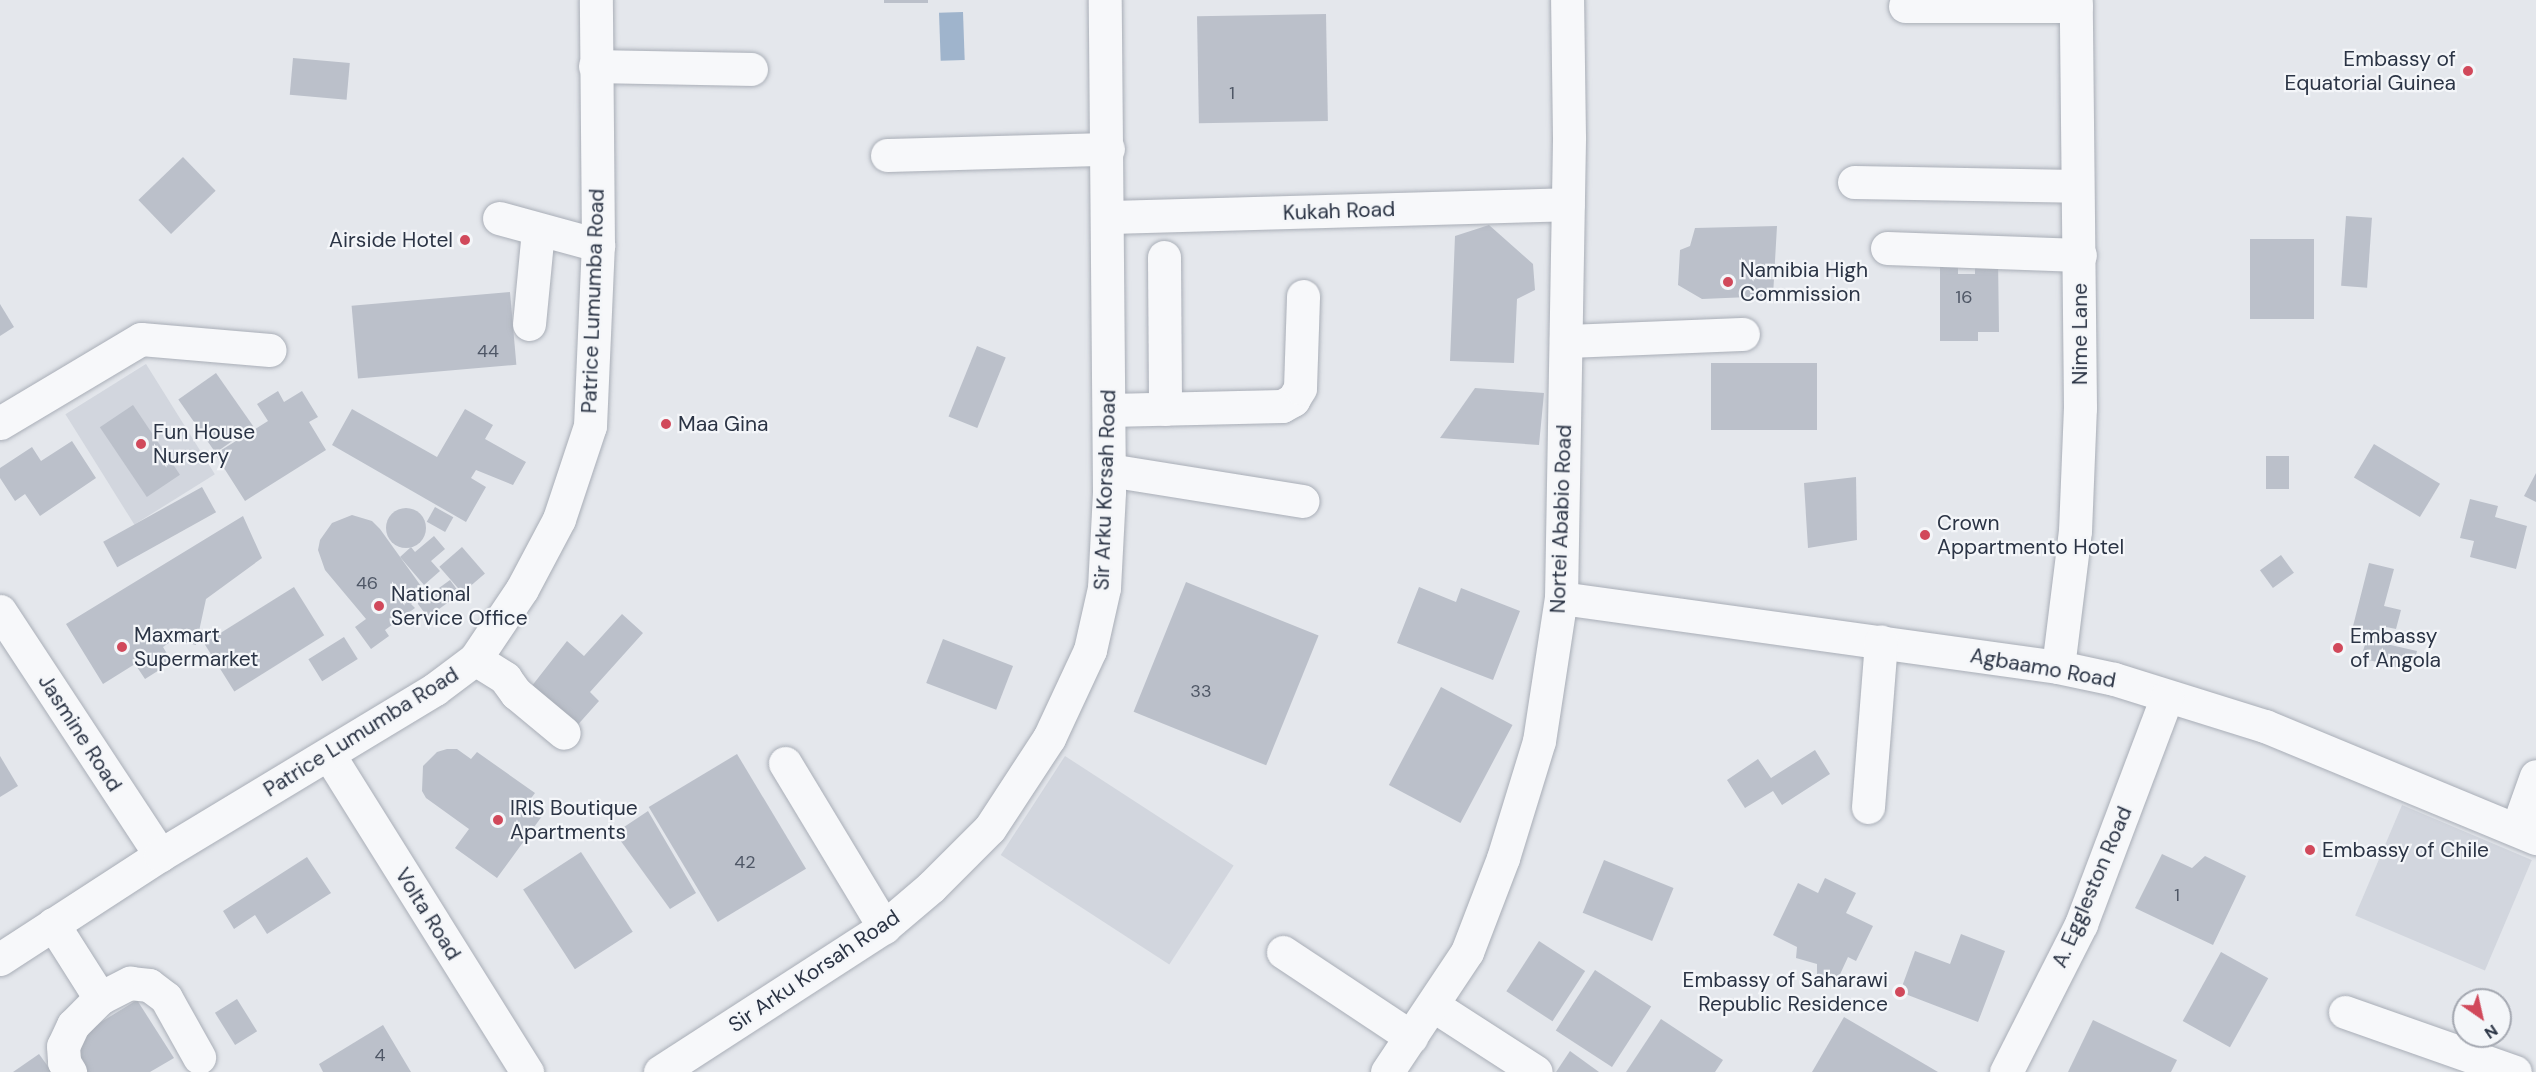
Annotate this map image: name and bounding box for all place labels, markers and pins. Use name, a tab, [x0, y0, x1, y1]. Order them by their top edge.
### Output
place label: Embassy of Equatorial Guinea	[2285, 46, 2456, 96]
marker: Embassy of Equatorial Guinea	[2461, 64, 2475, 78]
place label: Airside Hotel	[329, 227, 453, 253]
marker: Airside Hotel	[458, 233, 472, 247]
place label: Namibia High Commission	[1740, 257, 1868, 307]
marker: Namibia High Commission	[1721, 275, 1735, 289]
place label: Maa Gina	[678, 411, 769, 437]
marker: Maa Gina	[659, 417, 673, 431]
place label: Fun House Nursery	[153, 419, 255, 469]
marker: Fun House Nursery	[134, 437, 148, 451]
place label: Crown Appartmento Hotel	[1937, 510, 2124, 560]
marker: Crown Appartmento Hotel	[1918, 528, 1932, 542]
place label: National Service Office	[391, 581, 528, 631]
marker: National Service Office	[372, 599, 386, 613]
place label: Maxmart Supermarket	[134, 622, 259, 672]
place label: Embassy of Angola	[2350, 623, 2441, 673]
marker: Maxmart Supermarket	[115, 640, 129, 654]
marker: Embassy of Angola	[2331, 641, 2345, 655]
place label: IRIS Boutique Apartments	[510, 795, 638, 845]
marker: IRIS Boutique Apartments	[491, 813, 505, 827]
place label: Embassy of Chile	[2322, 837, 2489, 863]
marker: Embassy of Chile	[2303, 843, 2317, 857]
place label: Embassy of Saharawi Republic Residence	[1683, 967, 1888, 1017]
marker: Embassy of Saharawi Republic Residence	[1893, 985, 1907, 999]

